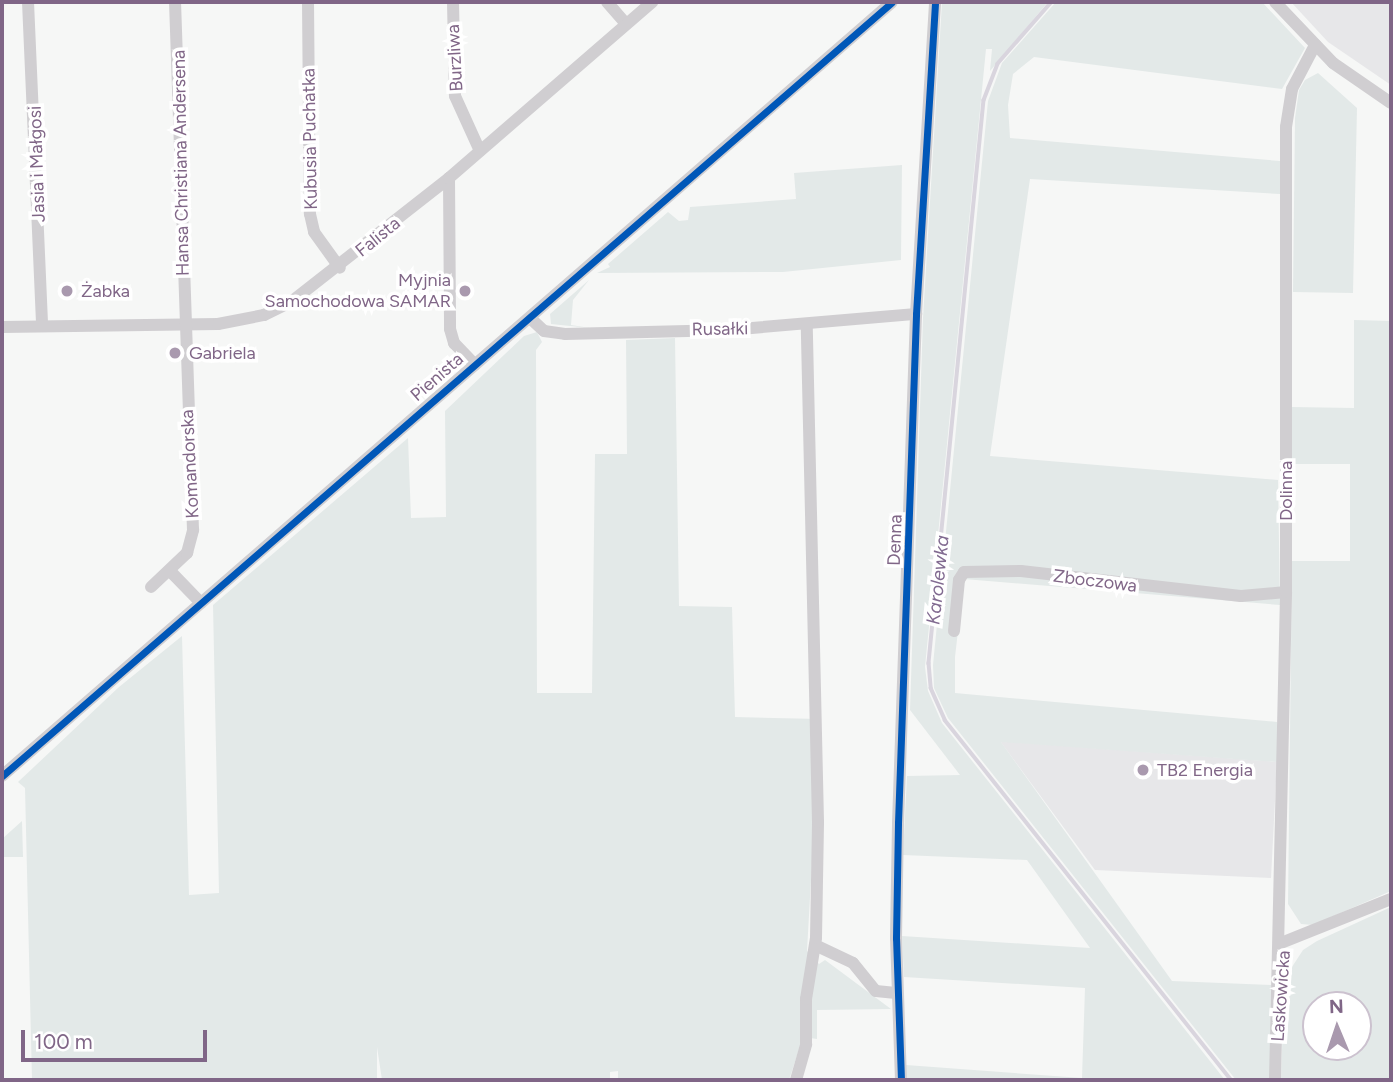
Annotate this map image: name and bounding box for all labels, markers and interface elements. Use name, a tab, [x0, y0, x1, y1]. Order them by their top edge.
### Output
street label: Burzliwa	[442, 24, 468, 92]
street label: Hansa Christiana Andersena	[168, 50, 194, 276]
street label: Kubusia Puchatka	[298, 68, 322, 210]
street label: Jasia i Małgosi	[24, 106, 50, 222]
street label: Falista	[351, 212, 405, 262]
place label: Myjnia Samochodowa SAMAR	[265, 270, 451, 312]
place label: Żabka	[81, 280, 130, 302]
marker: Żabka	[59, 283, 75, 299]
marker: Myjnia Samochodowa SAMAR	[457, 283, 473, 299]
street label: Rusałki	[691, 318, 749, 340]
place label: Gabriela	[189, 342, 256, 364]
marker: Gabriela	[167, 345, 183, 361]
street label: Pienista	[406, 348, 468, 406]
street label: Komandorska	[176, 409, 204, 519]
street label: Dolinna	[1275, 461, 1297, 521]
street label: Denna	[883, 514, 907, 566]
water label: Karolewka	[922, 534, 954, 626]
street label: Zboczowa	[1052, 565, 1138, 597]
place label: TB2 Energia	[1157, 759, 1253, 781]
marker: TB2 Energia	[1135, 762, 1151, 778]
street label: Laskowicka	[1267, 950, 1295, 1042]
north arrow	[1302, 991, 1372, 1061]
text: N	[1329, 995, 1344, 1018]
scale bar	[24, 1016, 210, 1060]
text: 100 m	[34, 1029, 93, 1054]

